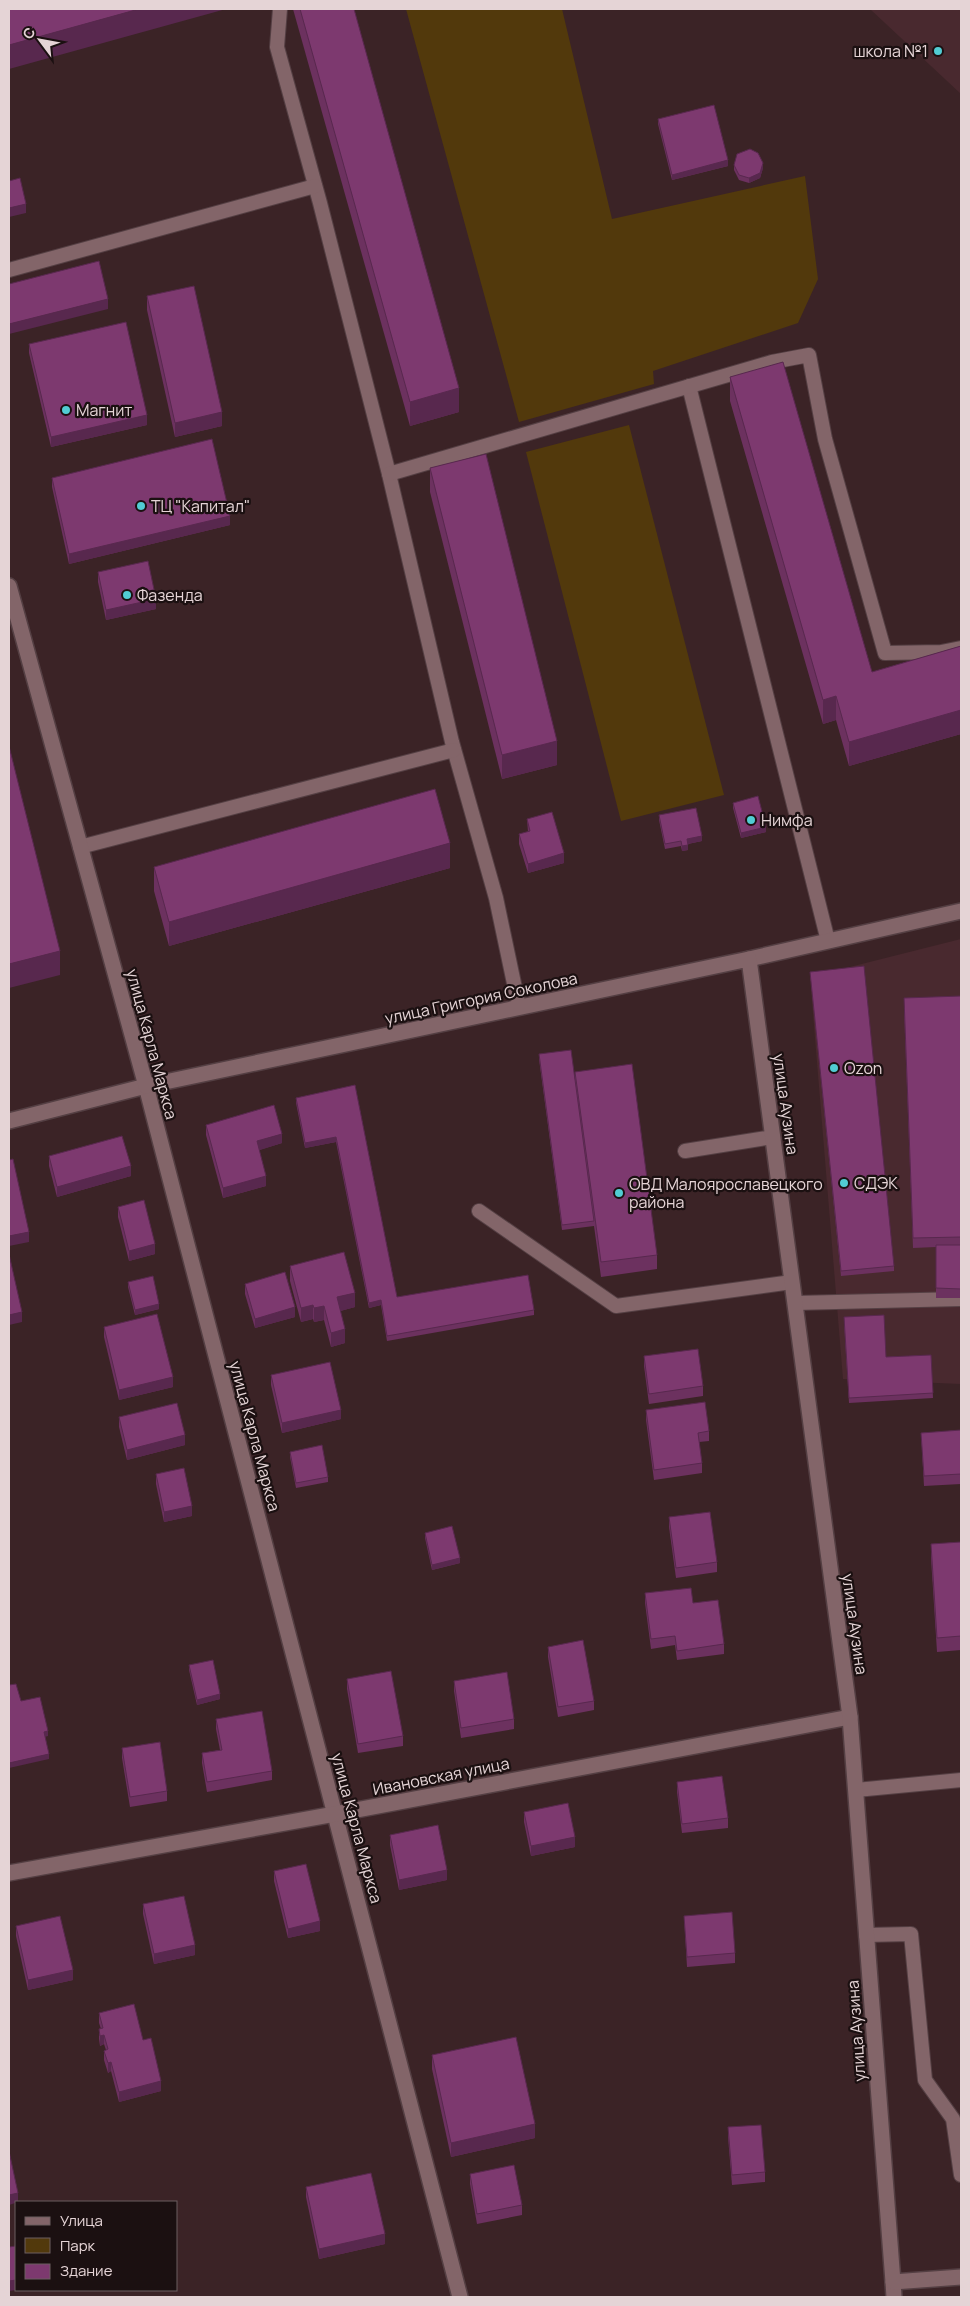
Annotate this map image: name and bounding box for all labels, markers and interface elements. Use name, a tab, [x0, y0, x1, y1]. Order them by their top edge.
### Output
north arrow	[15, 15, 65, 65]
text: С	[18, 23, 39, 42]
place label: школа №1	[853, 40, 928, 62]
marker: школа №1	[932, 45, 944, 57]
place label: Магнит	[76, 399, 132, 421]
marker: Магнит	[60, 404, 72, 416]
place label: ТЦ "Капитал"	[151, 495, 250, 517]
marker: ТЦ "Капитал"	[135, 500, 147, 512]
place label: Фазенда	[137, 584, 203, 606]
marker: Фазенда	[121, 589, 133, 601]
place label: Нимфа	[761, 809, 813, 831]
marker: Нимфа	[745, 814, 757, 826]
street label: улица Карла Маркса	[121, 966, 183, 1122]
street label: улица Григория Соколова	[383, 967, 579, 1029]
street label: улица Аузина	[768, 1052, 804, 1156]
place label: Ozon	[844, 1057, 882, 1079]
marker: Ozon	[828, 1062, 840, 1074]
place label: СДЭК	[854, 1172, 898, 1194]
place label: ОВД Малоярославецкого района	[629, 1173, 823, 1213]
marker: СДЭК	[838, 1177, 850, 1189]
marker: ОВД Малоярославецкого района	[613, 1187, 625, 1199]
street label: улица Карла Маркса	[224, 1358, 286, 1514]
street label: улица Аузина	[837, 1572, 873, 1676]
street label: улица Карла Маркса	[326, 1750, 388, 1906]
street label: Ивановская улица	[371, 1752, 511, 1800]
street label: улица Аузина	[841, 1979, 871, 2083]
legend	[15, 2201, 178, 2291]
text: Улица	[60, 2210, 103, 2231]
text: Парк	[60, 2235, 96, 2256]
text: Здание	[60, 2260, 113, 2281]

